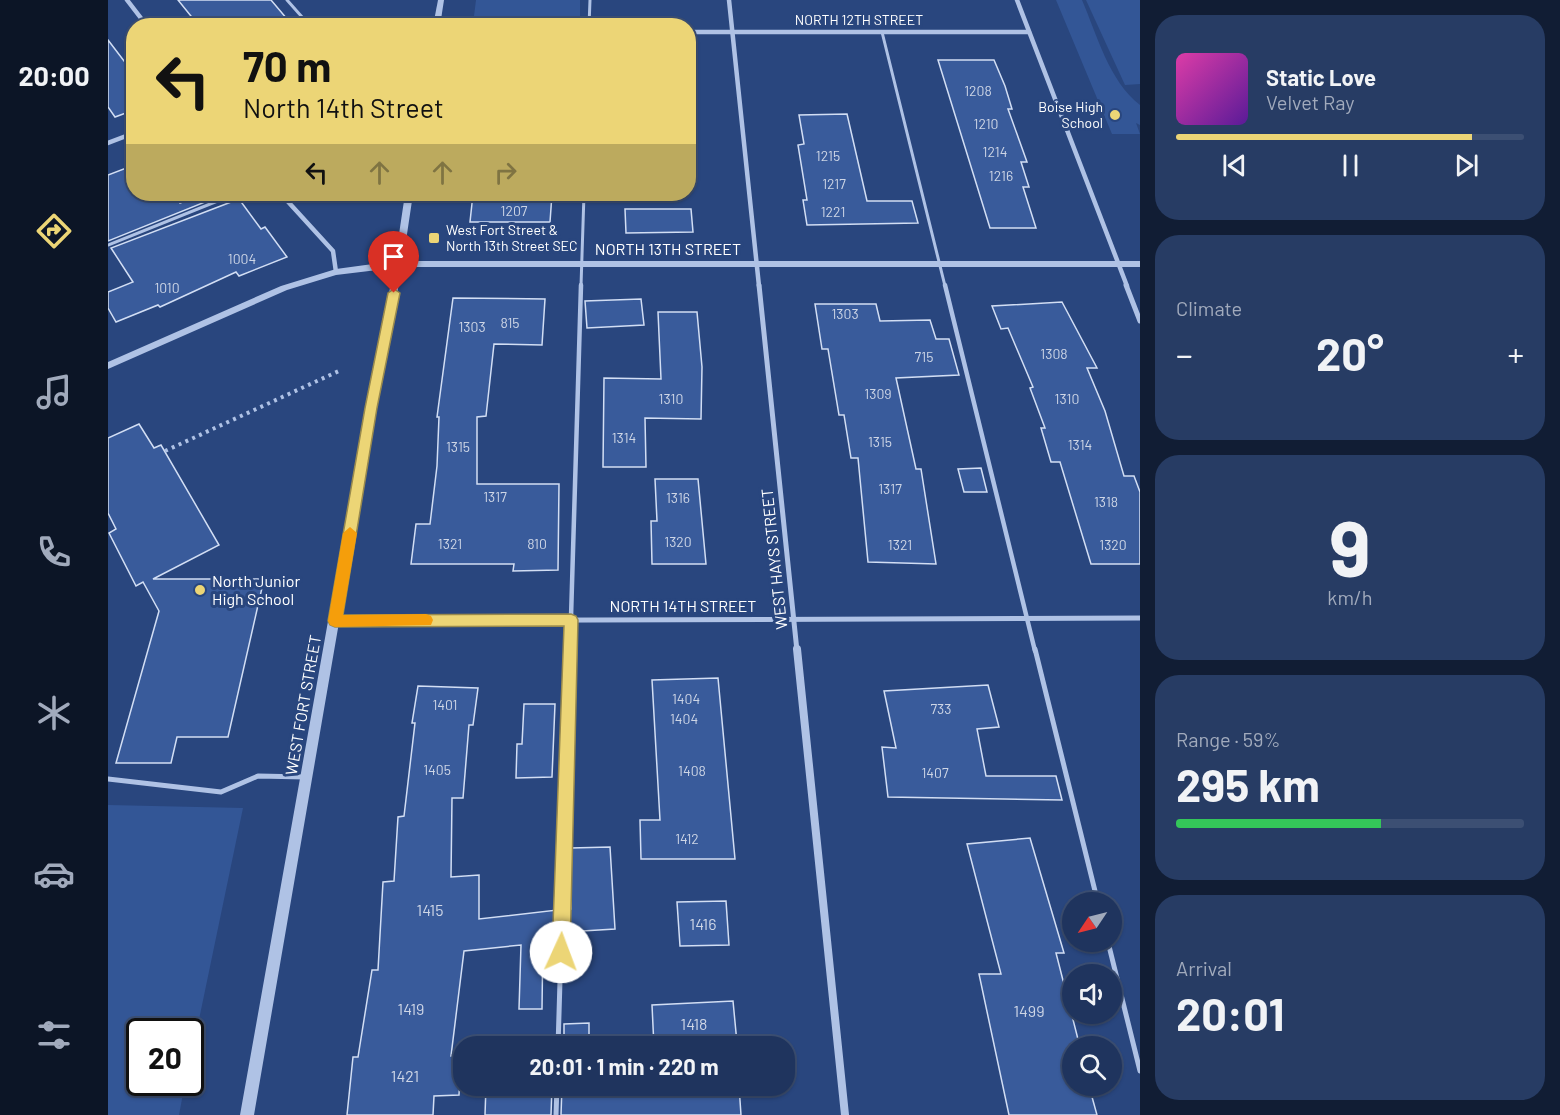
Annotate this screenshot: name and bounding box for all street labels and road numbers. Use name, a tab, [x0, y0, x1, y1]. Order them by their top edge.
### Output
street label: NORTH 12TH STREET	[795, 11, 923, 28]
street label: NORTH 13TH STREET	[595, 239, 741, 258]
street label: WEST HAYS STREET	[757, 488, 790, 631]
street label: NORTH 14TH STREET	[610, 596, 756, 615]
street label: WEST FORT STREET	[281, 633, 324, 777]

